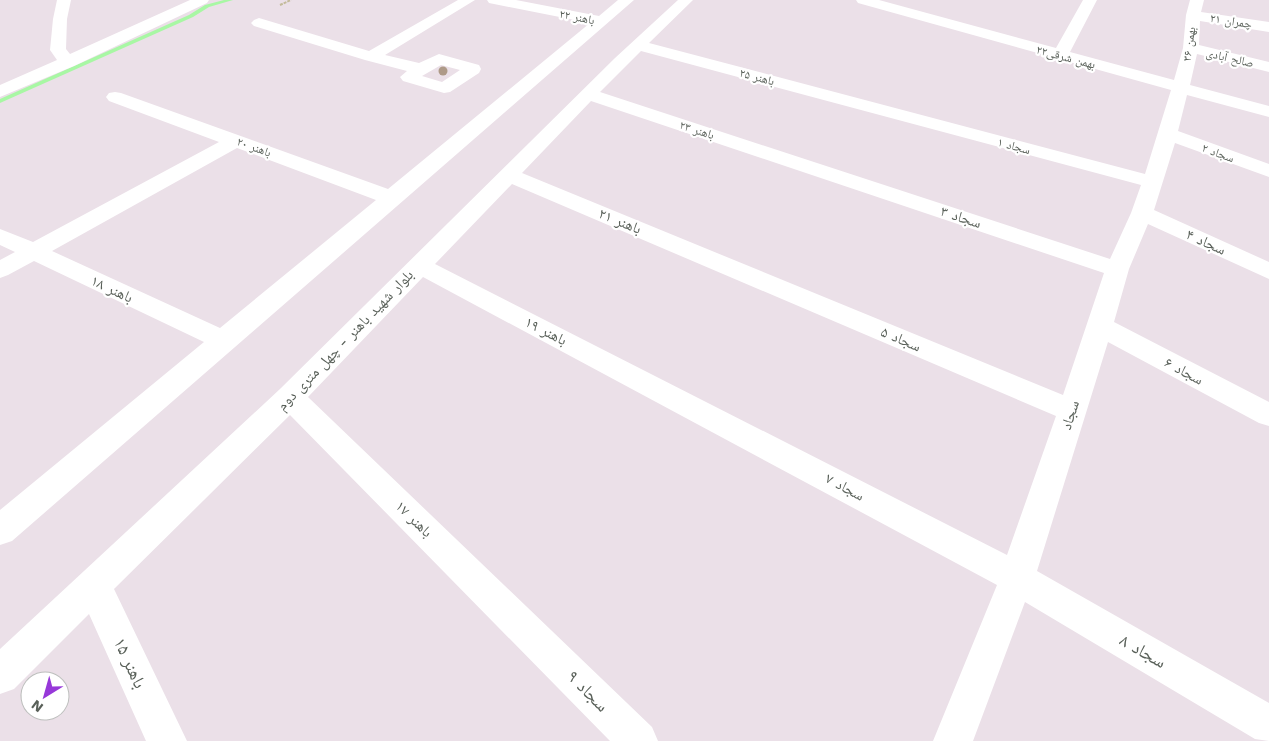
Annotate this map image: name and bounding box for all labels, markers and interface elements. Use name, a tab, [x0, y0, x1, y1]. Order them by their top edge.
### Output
street label: باهنر ۲۲	[558, 7, 596, 28]
street label: چمران ۲۱	[1209, 11, 1253, 31]
street label: بهمن ۳۶	[1180, 26, 1199, 62]
street label: ۲۲بهمن شرقی	[1035, 42, 1097, 72]
street label: صالح آبادی	[1205, 46, 1255, 71]
street label: باهنر ۲۵	[738, 66, 776, 89]
street label: باهنر ۲۳	[678, 118, 716, 143]
street label: باهنر ۲۰	[235, 134, 273, 160]
street label: سجاد ۱	[996, 135, 1032, 157]
street label: سجاد ۲	[1200, 141, 1236, 165]
street label: سجاد ۳	[938, 202, 984, 232]
street label: باهنر ۲۱	[596, 204, 644, 238]
street label: سجاد ۴	[1183, 225, 1229, 259]
street label: بلوار شهید باهنر - چهل متری دوم	[273, 266, 418, 415]
street label: باهنر ۱۸	[88, 271, 136, 307]
street label: باهنر ۱۹	[522, 313, 570, 349]
street label: سجاد ۵	[878, 323, 924, 355]
street label: سجاد ۶	[1161, 353, 1207, 389]
street label: سجاد	[1057, 398, 1083, 432]
street label: سجاد ۷	[822, 469, 868, 505]
street label: باهنر ۱۷	[392, 497, 436, 541]
street label: سجاد ۸	[1116, 629, 1170, 672]
street label: باهنر ۱۵	[109, 634, 151, 692]
street label: سجاد ۹	[563, 666, 613, 716]
north arrow	[20, 671, 70, 721]
text: N	[28, 697, 46, 716]

